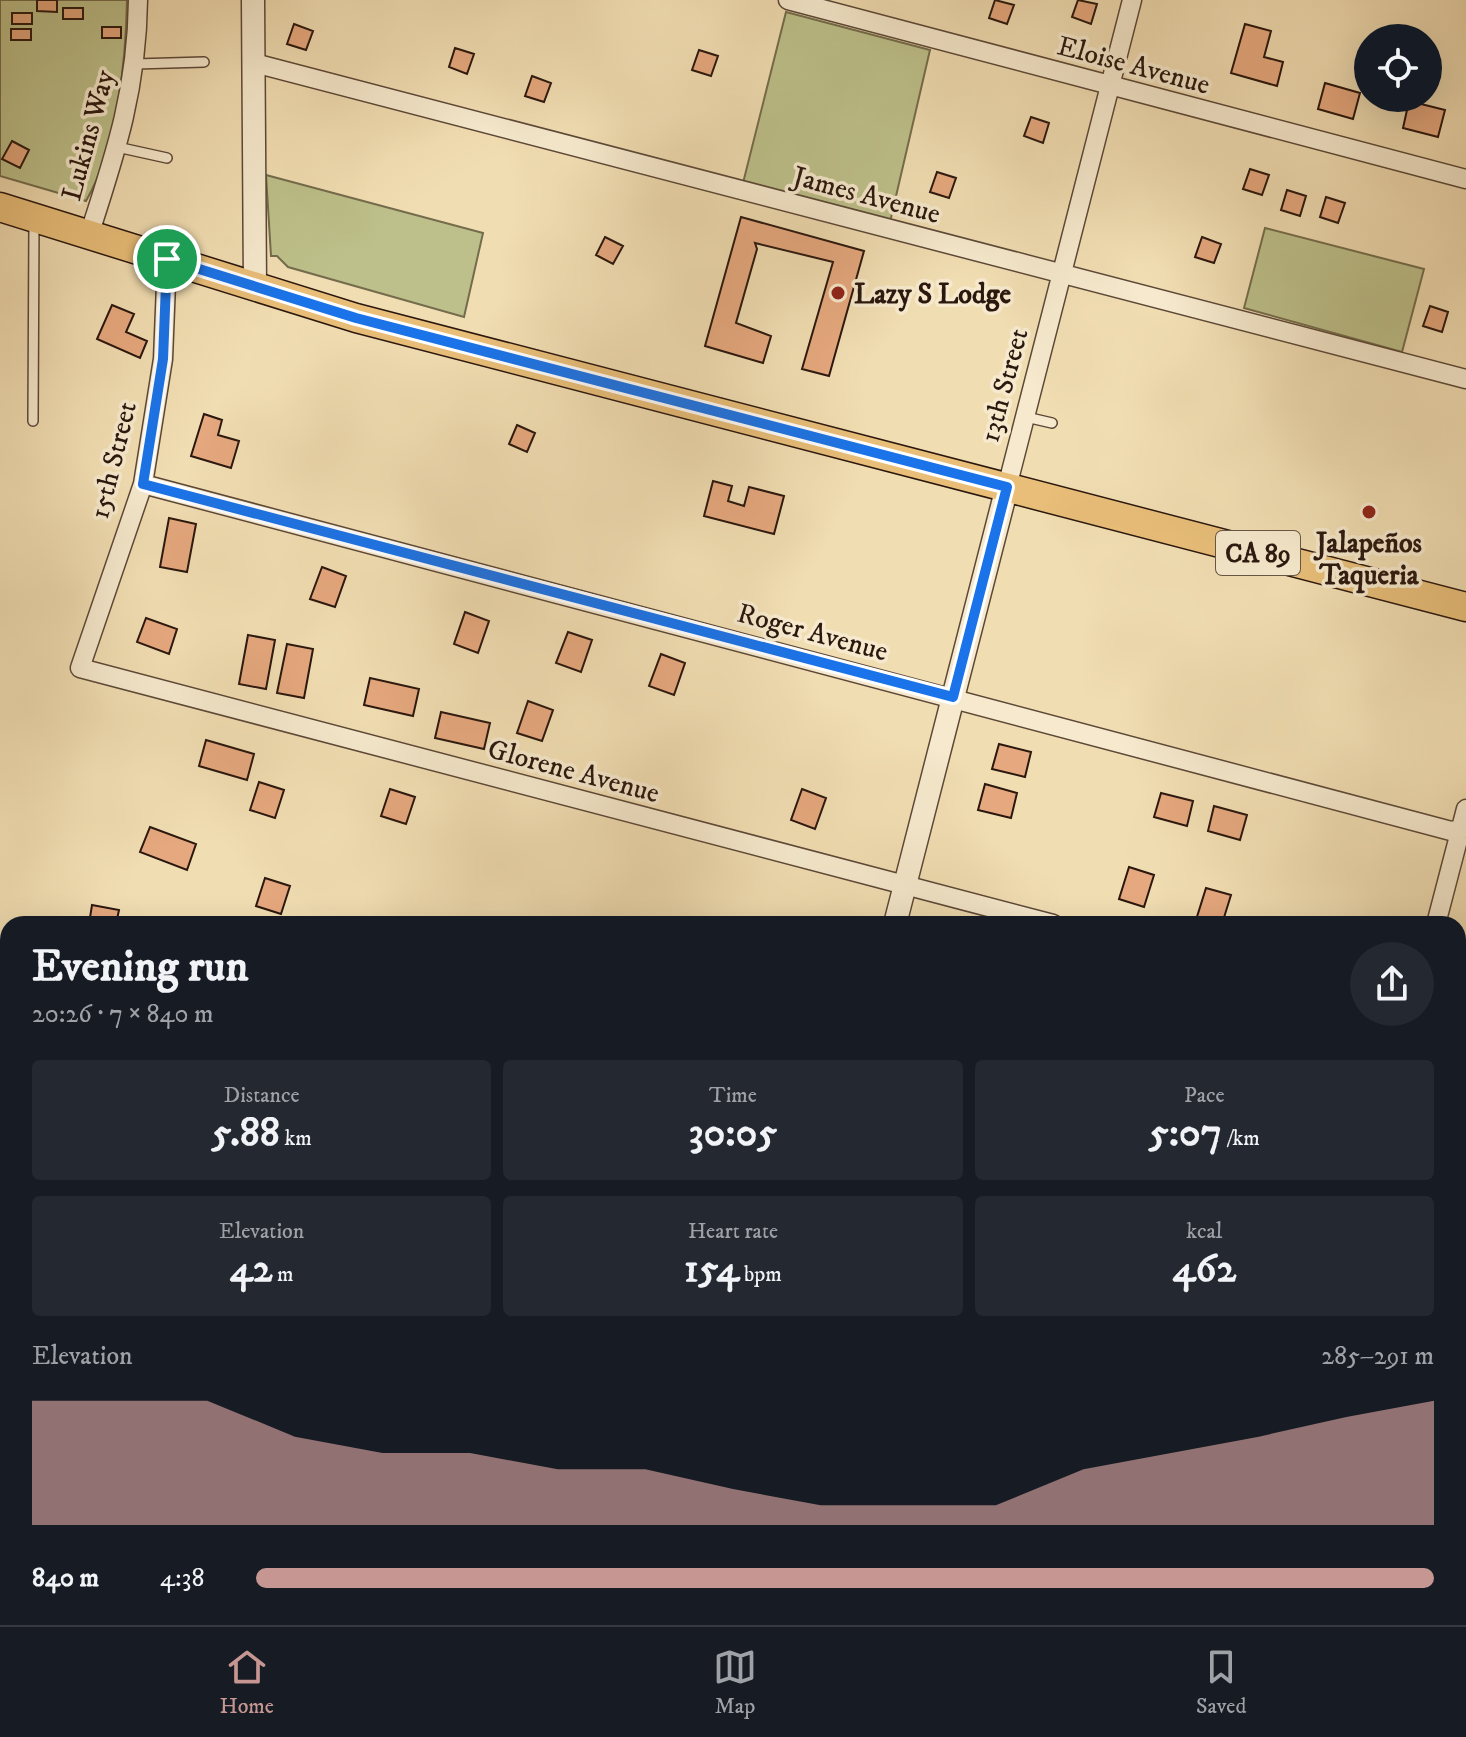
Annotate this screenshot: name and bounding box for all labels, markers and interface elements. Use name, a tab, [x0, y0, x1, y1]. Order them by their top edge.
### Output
map controls	[1354, 24, 1442, 112]
button: locate	[1354, 24, 1442, 112]
street label: Eloise Avenue	[1053, 28, 1214, 103]
street label: Lukins Way	[54, 66, 123, 205]
street label: James Avenue	[786, 158, 944, 232]
pin	[133, 225, 201, 293]
icon: arrive	[145, 237, 189, 281]
place label: Lazy S Lodge	[854, 277, 1011, 312]
marker: Lazy S Lodge	[829, 284, 847, 302]
street label: 13th Street	[972, 325, 1036, 446]
street label: 15th Street	[82, 398, 145, 523]
marker: Jalapeños Taqueria	[1360, 503, 1378, 521]
place label: Jalapeños Taqueria	[1313, 526, 1423, 594]
road number: CA 89	[1216, 531, 1300, 575]
street label: Roger Avenue	[733, 596, 892, 669]
street label: Glorene Avenue	[484, 732, 663, 811]
text: Evening run	[32, 940, 249, 995]
button: share	[1350, 942, 1434, 1026]
text: 20:26 · 7 × 840 m	[32, 998, 214, 1031]
text: Distance	[224, 1082, 300, 1109]
text: Time	[709, 1082, 757, 1109]
text: Pace	[1184, 1082, 1225, 1109]
text: 5.88	[211, 1109, 280, 1159]
text: 30:05	[689, 1109, 777, 1159]
text: 5:07	[1149, 1109, 1222, 1159]
text: km	[280, 1125, 312, 1152]
text: /km	[1222, 1125, 1260, 1152]
text: Elevation	[219, 1218, 304, 1245]
text: Heart rate	[688, 1218, 778, 1245]
text: kcal	[1186, 1218, 1222, 1245]
text: 42	[230, 1245, 272, 1295]
text: 154	[684, 1245, 739, 1295]
text: 462	[1173, 1245, 1236, 1295]
text: m	[272, 1261, 294, 1288]
text: bpm	[739, 1261, 782, 1288]
text: Elevation	[32, 1340, 133, 1373]
text: 285–291 m	[1321, 1340, 1434, 1373]
text: 840 m	[32, 1562, 99, 1595]
text: 4:38	[160, 1562, 204, 1595]
tab: Home	[220, 1645, 274, 1720]
tab: Map	[713, 1645, 757, 1720]
tab: Saved	[1196, 1645, 1246, 1720]

